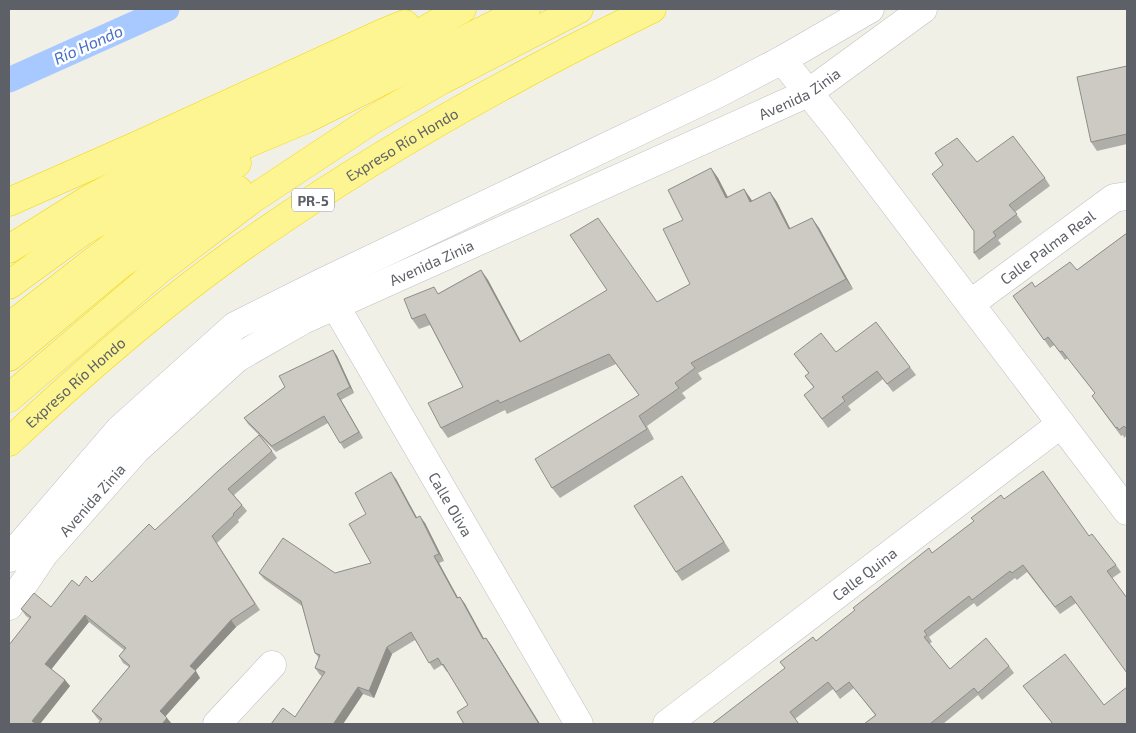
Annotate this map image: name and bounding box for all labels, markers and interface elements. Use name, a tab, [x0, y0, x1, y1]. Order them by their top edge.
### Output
water label: Río Hondo	[51, 20, 125, 68]
street label: Avenida Zinia	[756, 64, 843, 123]
street label: Expreso Río Hondo	[342, 104, 461, 185]
road number: PR-5	[292, 188, 334, 212]
street label: Calle Palma Real	[996, 206, 1099, 288]
street label: Avenida Zinia	[386, 236, 476, 289]
street label: Expreso Río Hondo	[21, 333, 129, 431]
street label: Avenida Zinia	[55, 460, 129, 540]
street label: Calle Oliva	[425, 469, 477, 540]
street label: Calle Quina	[828, 543, 900, 604]

